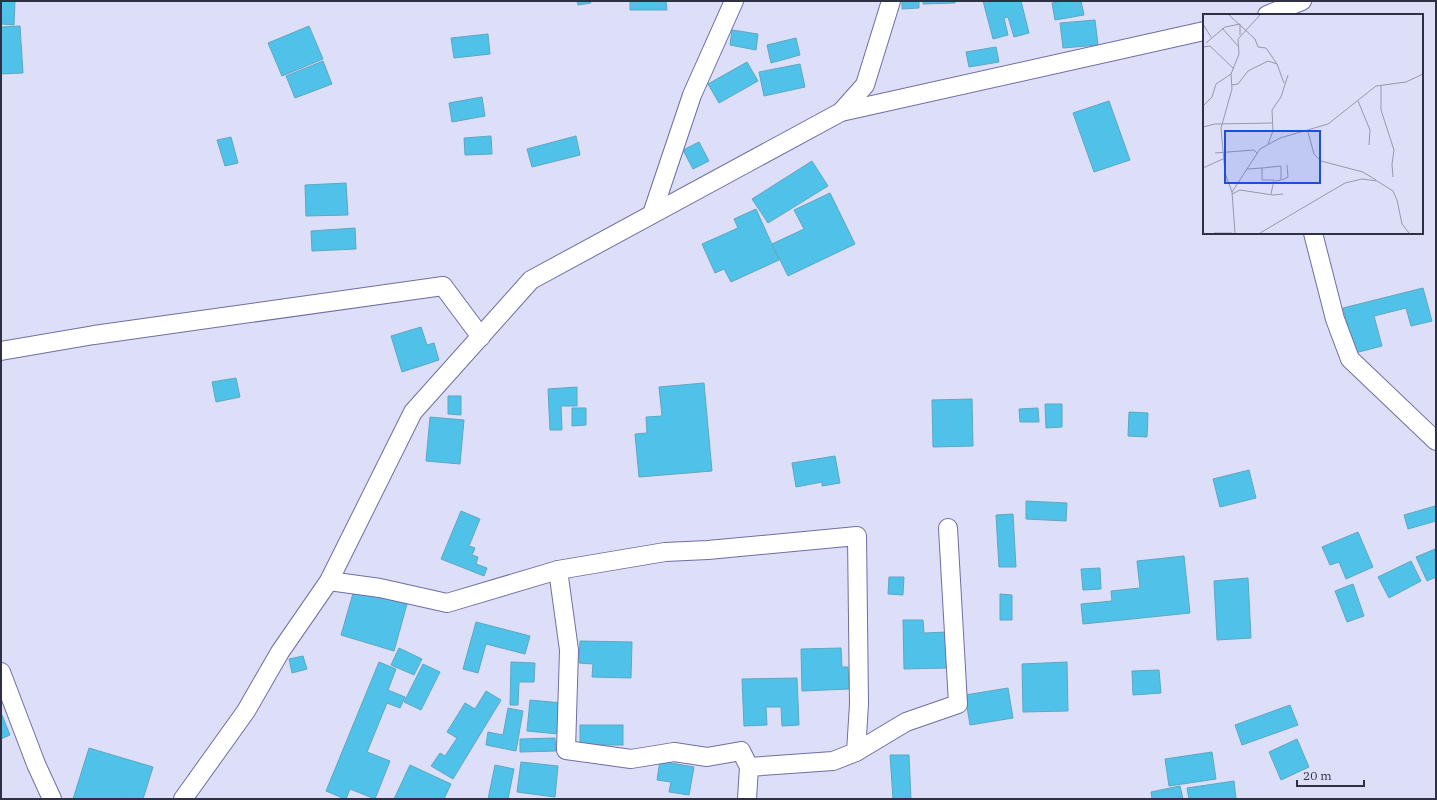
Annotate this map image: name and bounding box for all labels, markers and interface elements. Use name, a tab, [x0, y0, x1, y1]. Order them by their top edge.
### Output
inset map	[1203, 14, 1423, 234]
scale bar	[1297, 762, 1364, 788]
text: 20 m	[1303, 768, 1332, 783]

